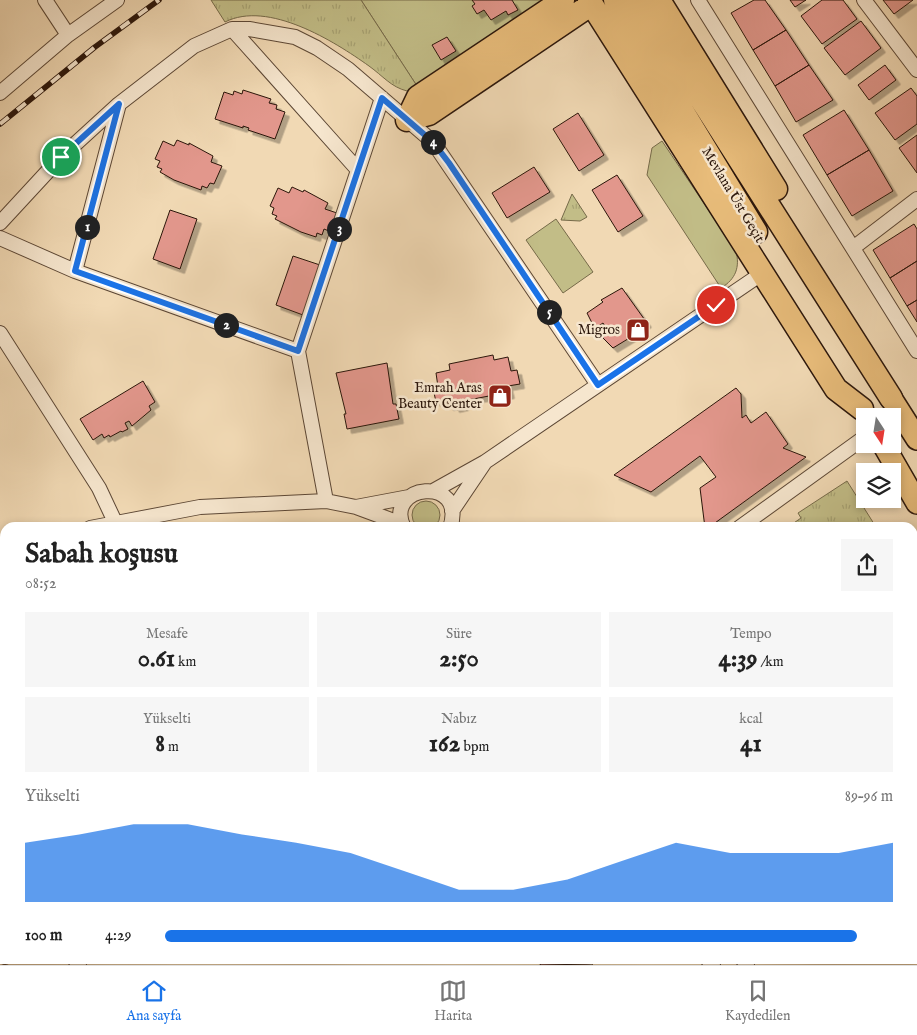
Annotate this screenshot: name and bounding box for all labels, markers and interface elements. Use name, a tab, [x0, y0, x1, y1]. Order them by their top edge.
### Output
pin: 4	[420, 130, 446, 154]
text: 4	[430, 133, 437, 151]
pin	[40, 136, 82, 178]
icon: arrive	[47, 143, 75, 171]
street label: Mevlana Üst Geçit	[697, 143, 770, 246]
pin: 1	[74, 214, 100, 240]
pin: 3	[326, 216, 352, 242]
text: 1	[85, 218, 90, 236]
text: 3	[337, 220, 342, 238]
pin	[695, 284, 737, 326]
icon: check	[702, 291, 730, 319]
pin: 5	[536, 300, 562, 324]
text: 5	[547, 303, 552, 321]
pin: 2	[214, 312, 238, 338]
text: 2	[223, 316, 230, 334]
shop icon: Migros	[625, 317, 651, 343]
place label: Migros	[578, 321, 620, 339]
place label: Emrah Aras Beauty Center	[398, 379, 482, 413]
shop icon: Emrah Aras Beauty Center	[487, 383, 513, 409]
north arrow	[856, 408, 901, 452]
map controls	[856, 408, 901, 508]
button: layers	[856, 463, 901, 508]
text: Sabah koşusu	[25, 537, 178, 572]
button: share	[841, 539, 893, 591]
text: 08:52	[25, 574, 57, 594]
text: Mesafe	[146, 625, 188, 643]
text: Süre	[446, 625, 472, 643]
text: Tempo	[730, 625, 772, 643]
text: 0.61	[138, 643, 175, 675]
text: 2:50	[439, 643, 479, 675]
text: 4:39	[718, 643, 757, 675]
text: km	[175, 653, 196, 671]
text: /km	[757, 653, 784, 671]
text: Yükselti	[143, 710, 191, 728]
text: Nabız	[441, 710, 477, 728]
text: kcal	[739, 710, 763, 728]
text: 8	[155, 728, 165, 760]
text: 162	[429, 728, 460, 760]
text: 41	[740, 728, 762, 760]
text: m	[165, 738, 179, 756]
text: bpm	[460, 738, 489, 756]
text: Yükselti	[25, 787, 80, 807]
text: 89–96 m	[845, 787, 893, 807]
text: 100 m	[25, 926, 62, 946]
text: 4:29	[105, 926, 132, 946]
tab: Ana sayfa	[126, 977, 181, 1025]
tab: Harita	[434, 977, 472, 1025]
tab: Kaydedilen	[725, 977, 790, 1025]

